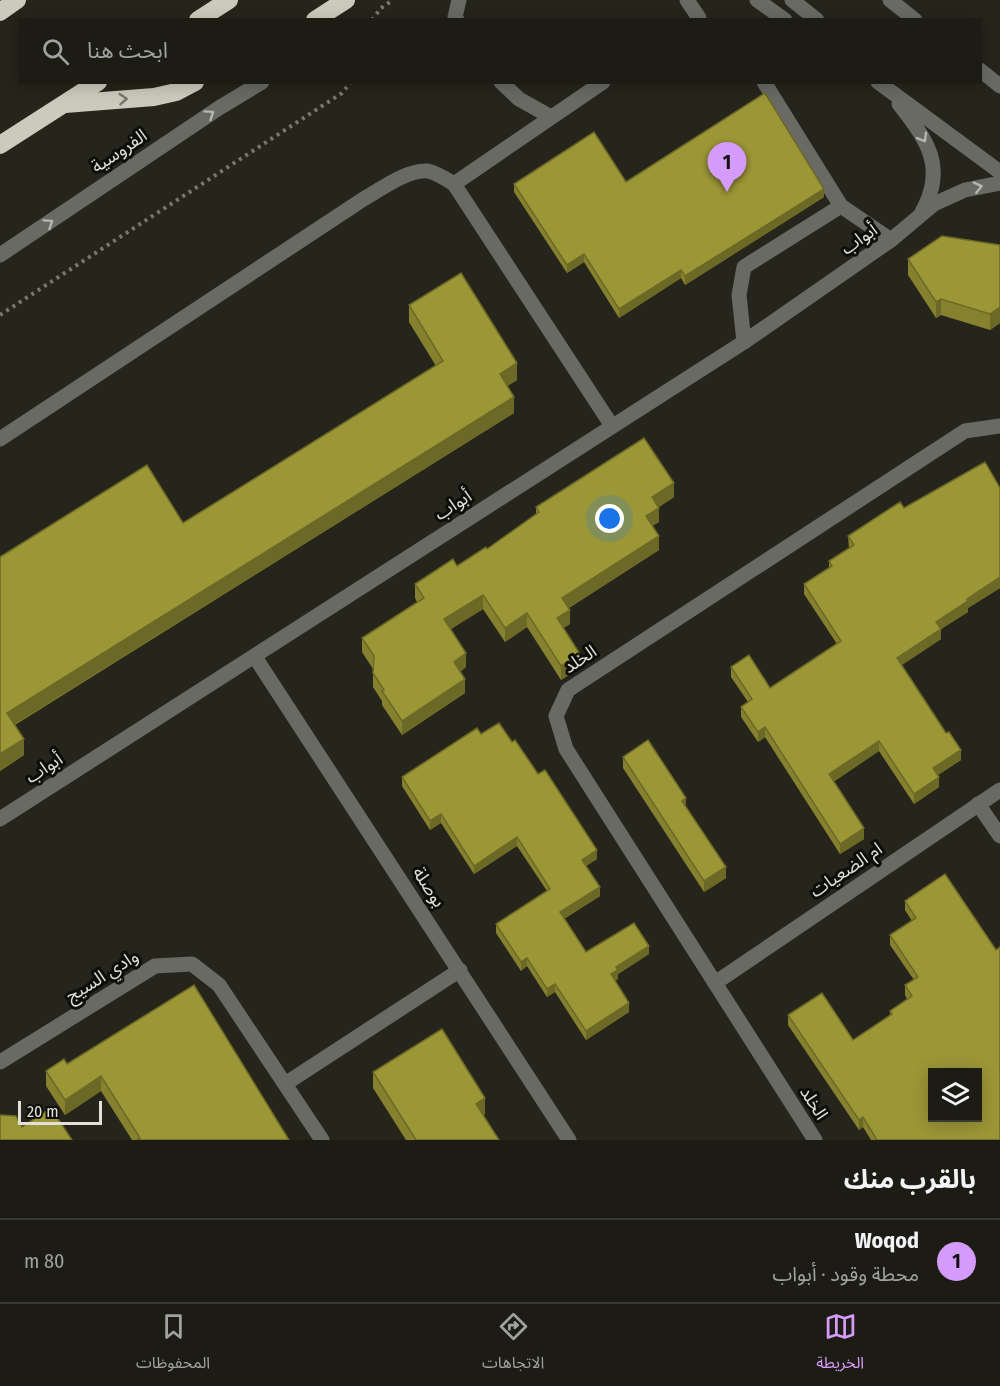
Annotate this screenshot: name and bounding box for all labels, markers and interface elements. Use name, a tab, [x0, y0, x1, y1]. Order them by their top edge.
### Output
search box	[18, 18, 982, 84]
icon: search	[39, 35, 72, 68]
text: ابحث هنا	[87, 37, 168, 64]
one-way arrow	[118, 93, 127, 106]
one-way arrow	[204, 110, 215, 121]
street label: الفروسية	[87, 124, 151, 178]
one-way arrow	[916, 132, 927, 142]
pin: 1	[708, 142, 746, 192]
one-way arrow	[973, 181, 983, 194]
street label: أبواب	[836, 218, 882, 259]
one-way arrow	[42, 219, 53, 230]
street label: أبواب	[430, 485, 476, 525]
your location	[595, 504, 624, 533]
street label: الخلد	[559, 640, 601, 678]
street label: أبواب	[21, 748, 67, 788]
street label: ام الضعيات	[806, 838, 888, 905]
street label: بوصلة	[408, 863, 450, 911]
street label: وادي السيج	[62, 945, 144, 1009]
map controls	[928, 1068, 982, 1122]
button: layers	[928, 1068, 982, 1122]
street label: الخلد	[795, 1082, 833, 1124]
scale bar	[18, 1098, 102, 1126]
text: 20 m	[27, 1102, 58, 1121]
text: بالقرب منك	[844, 1164, 976, 1195]
text: Woqod	[855, 1227, 919, 1254]
text: 80 m	[24, 1249, 65, 1273]
text: 1	[952, 1249, 961, 1273]
text: محطة وقود · أبواب	[773, 1262, 919, 1286]
tab: المحفوظات	[136, 1310, 210, 1380]
tab: الاتجاهات	[482, 1310, 544, 1380]
tab: الخريطة	[816, 1310, 864, 1380]

